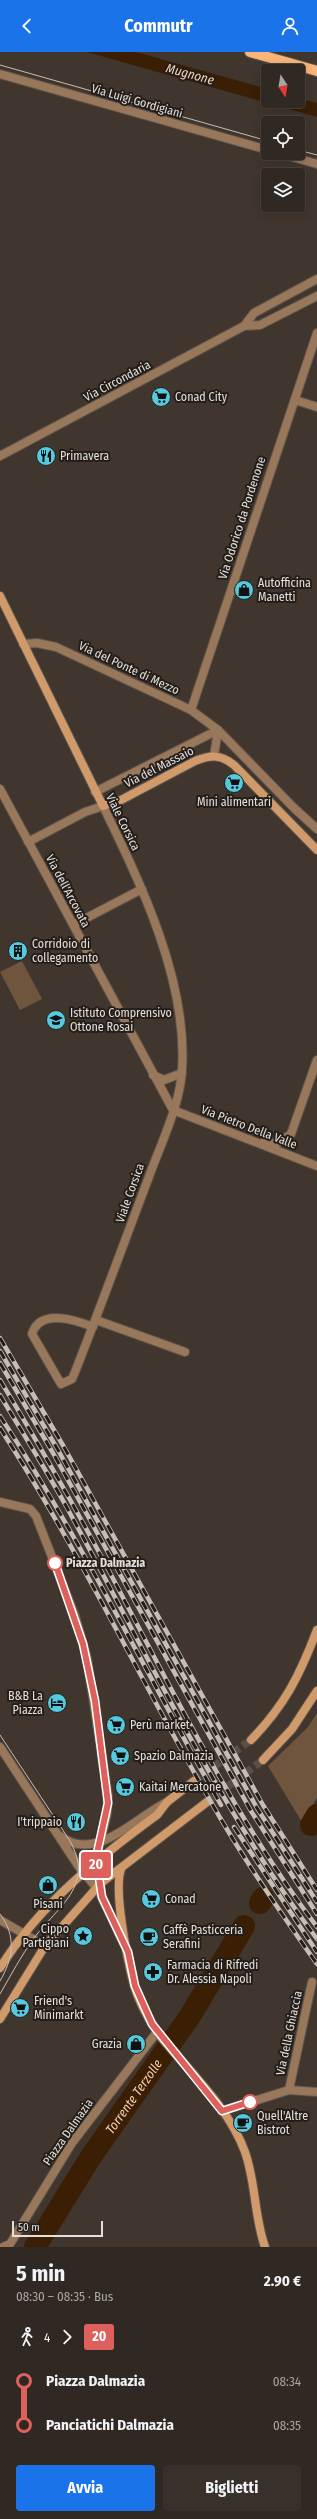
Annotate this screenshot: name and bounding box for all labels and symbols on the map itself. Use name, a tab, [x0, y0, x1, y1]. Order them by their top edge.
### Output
water label: Mugnone	[164, 60, 216, 88]
north arrow	[261, 64, 305, 108]
street label: Via Luigi Gordigiani	[90, 81, 184, 121]
street label: Via Circondaria	[81, 357, 153, 404]
supermarket icon: Conad City	[150, 386, 172, 408]
place label: Conad City	[175, 390, 228, 404]
restaurant icon: Primavera	[35, 445, 57, 467]
place label: Primavera	[60, 449, 109, 463]
street label: Via Odorico da Pordenone	[216, 455, 268, 581]
place label: Autofficina Manetti	[258, 576, 311, 604]
shop icon: Autofficina Manetti	[233, 579, 255, 601]
street label: Via del Ponte di Mezzo	[76, 638, 182, 698]
street label: Via del Massaio	[122, 744, 196, 790]
supermarket icon: Mini alimentari	[223, 772, 245, 794]
street label: Viale Corsica	[103, 791, 143, 853]
place label: Mini alimentari	[197, 795, 271, 809]
street label: Via dell'Arcovata	[43, 852, 93, 930]
place label: Corridoio di collegamento	[32, 937, 98, 965]
building icon: Corridoio di collegamento	[7, 940, 29, 962]
place label: Istituto Comprensivo Ottone Rosai	[70, 1006, 172, 1034]
school or university icon: Istituto Comprensivo Ottone Rosai	[45, 1009, 67, 1031]
street label: Via Pietro Della Valle	[199, 1102, 299, 1152]
street label: Viale Corsica	[113, 1161, 147, 1225]
marker: Piazza Dalmazia	[47, 1555, 63, 1571]
place label: Piazza Dalmazia	[66, 1556, 145, 1570]
place label: B&B La Piazza	[8, 1689, 43, 1717]
hotel icon: B&B La Piazza	[46, 1692, 68, 1714]
supermarket icon: Perù market	[105, 1714, 127, 1736]
place label: Perù market	[130, 1718, 190, 1732]
supermarket icon: Spazio Dalmazia	[109, 1745, 131, 1767]
place label: Spazio Dalmazia	[134, 1749, 214, 1763]
supermarket icon: Kaitai Mercatone	[114, 1776, 136, 1798]
place label: Kaitai Mercatone	[139, 1780, 221, 1794]
restaurant icon: I'trippaio	[65, 1811, 87, 1833]
place label: I'trippaio	[17, 1815, 62, 1829]
line badge: 20	[78, 1852, 114, 1878]
shop icon: Pisani	[37, 1874, 59, 1896]
supermarket icon: Conad	[140, 1888, 162, 1910]
place label: Conad	[165, 1892, 196, 1906]
place label: Pisani	[33, 1897, 63, 1911]
place label: Cippo Partigiani	[22, 1922, 69, 1950]
place label: Caffè Pasticceria Serafini	[163, 1923, 243, 1951]
place icon: Cippo Partigiani	[72, 1925, 94, 1947]
cafe icon: Caffè Pasticceria Serafini	[138, 1926, 160, 1948]
place label: Farmacia di Rifredi Dr. Alessia Napoli	[167, 1958, 258, 1986]
pharmacy icon: Farmacia di Rifredi Dr. Alessia Napoli	[142, 1961, 164, 1983]
street label: Via della Ghiaccia	[273, 1989, 305, 2077]
place label: Friend's Minimarkt	[34, 1994, 84, 2022]
supermarket icon: Friend's Minimarkt	[9, 1997, 31, 2019]
shop icon: Grazia	[125, 2033, 147, 2055]
place label: Grazia	[92, 2037, 122, 2051]
water label: Torrente Terzolle	[102, 2056, 165, 2136]
unlabelled marker	[242, 2094, 258, 2110]
street label: Piazza Dalmazia	[40, 2096, 96, 2168]
place label: Quell'Altre Bistrot	[257, 2109, 308, 2137]
cafe icon: Quell'Altre Bistrot	[232, 2112, 254, 2134]
scale bar	[12, 2219, 103, 2238]

